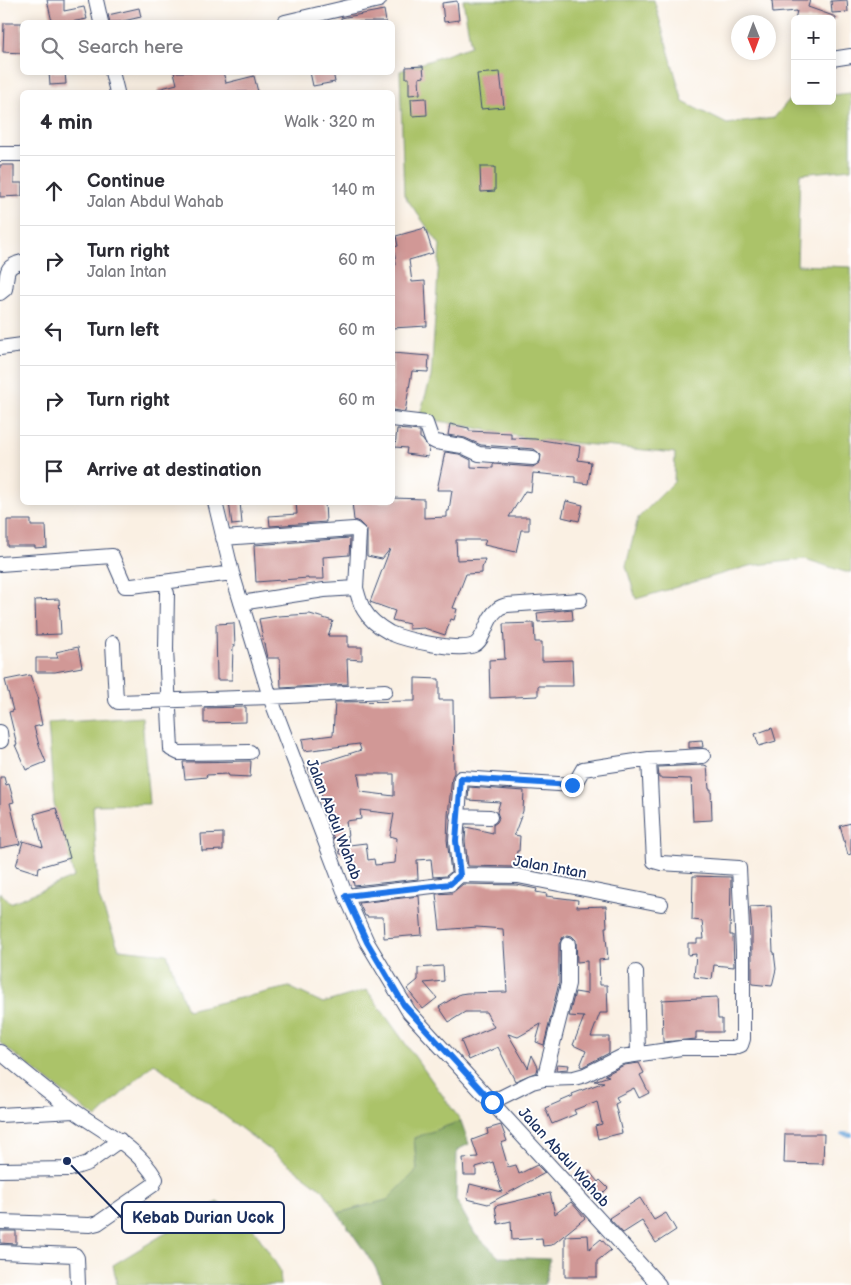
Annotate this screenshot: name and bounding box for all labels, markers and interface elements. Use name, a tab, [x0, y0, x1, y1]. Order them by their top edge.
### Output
north arrow	[731, 15, 776, 60]
map controls	[791, 15, 836, 105]
button: +	[791, 15, 836, 60]
search box	[20, 20, 395, 75]
icon: search	[38, 34, 66, 62]
text: Search here	[78, 36, 183, 59]
button: −	[791, 60, 836, 105]
text: 4 min	[40, 110, 93, 135]
text: Walk · 320 m	[284, 113, 375, 132]
text: Continue	[87, 170, 165, 193]
icon: ahead	[40, 177, 68, 205]
text: 140 m	[332, 181, 375, 200]
text: Jalan Abdul Wahab	[87, 193, 224, 212]
text: Turn right	[87, 240, 170, 263]
icon: right	[40, 247, 68, 275]
text: 60 m	[338, 251, 375, 270]
text: Jalan Intan	[87, 263, 166, 282]
icon: left	[40, 317, 68, 345]
text: Turn left	[87, 319, 159, 342]
text: 60 m	[338, 321, 375, 340]
icon: right	[40, 387, 68, 415]
text: Turn right	[87, 389, 170, 412]
text: 60 m	[338, 391, 375, 410]
icon: arrive	[40, 457, 68, 485]
text: Arrive at destination	[87, 459, 262, 482]
street label: Jalan Abdul Wahab	[302, 756, 366, 883]
route end	[561, 774, 584, 797]
street label: Jalan Intan	[512, 852, 588, 883]
route start	[481, 1091, 504, 1114]
street label: Jalan Abdul Wahab	[514, 1103, 614, 1212]
callout: Kebab Durian Ucok	[122, 1202, 284, 1233]
text: Kebab Durian Ucok	[132, 1209, 275, 1228]

